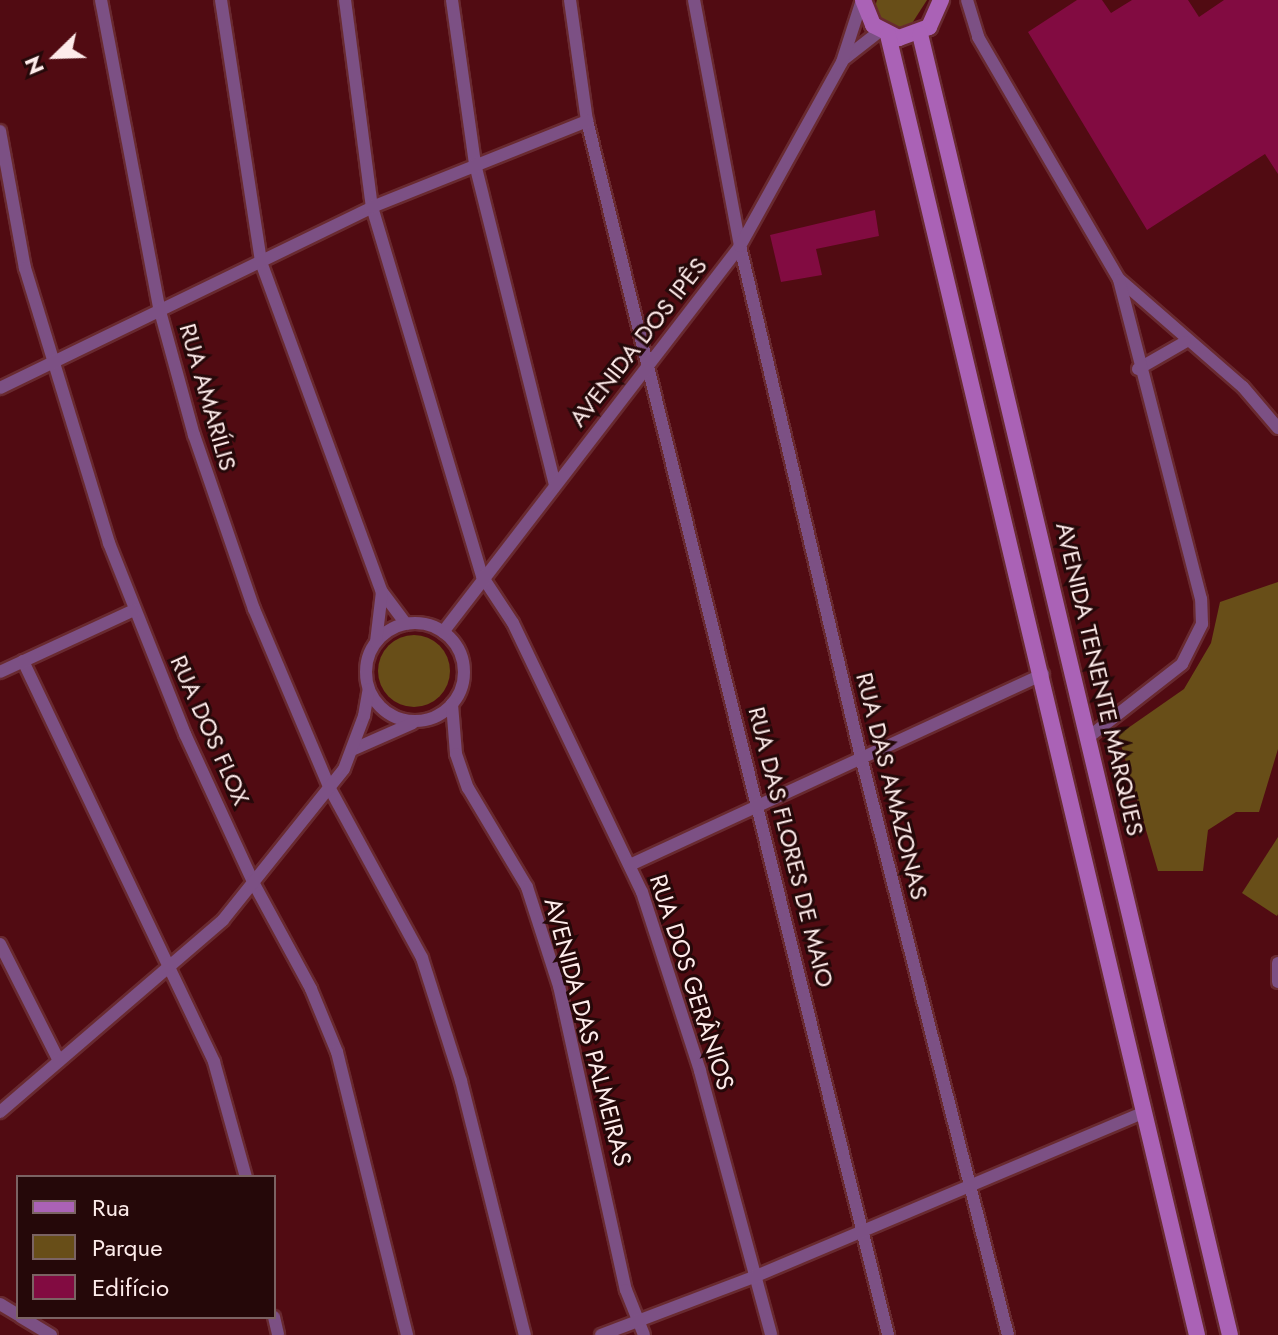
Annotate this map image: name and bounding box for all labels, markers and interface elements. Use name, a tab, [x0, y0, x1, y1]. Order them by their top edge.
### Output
north arrow	[16, 16, 96, 96]
text: N	[16, 51, 52, 80]
street label: AVENIDA DOS IPÊS	[563, 252, 713, 432]
street label: RUA AMARÍLIS	[173, 320, 243, 474]
street label: AVENIDA TENENTE MARQUES	[1050, 519, 1150, 839]
street label: RUA DOS FLOX	[164, 651, 256, 809]
street label: RUA DAS AMAZONAS	[850, 670, 934, 902]
street label: RUA DAS FLORES DE MAIO	[742, 704, 840, 990]
street label: RUA DOS GERÂNIOS	[644, 871, 740, 1093]
street label: AVENIDA DAS PALMEIRAS	[538, 895, 638, 1169]
legend	[16, 1175, 276, 1319]
text: Rua	[92, 1190, 130, 1225]
text: Parque	[92, 1230, 163, 1265]
text: Edifício	[92, 1270, 169, 1305]

